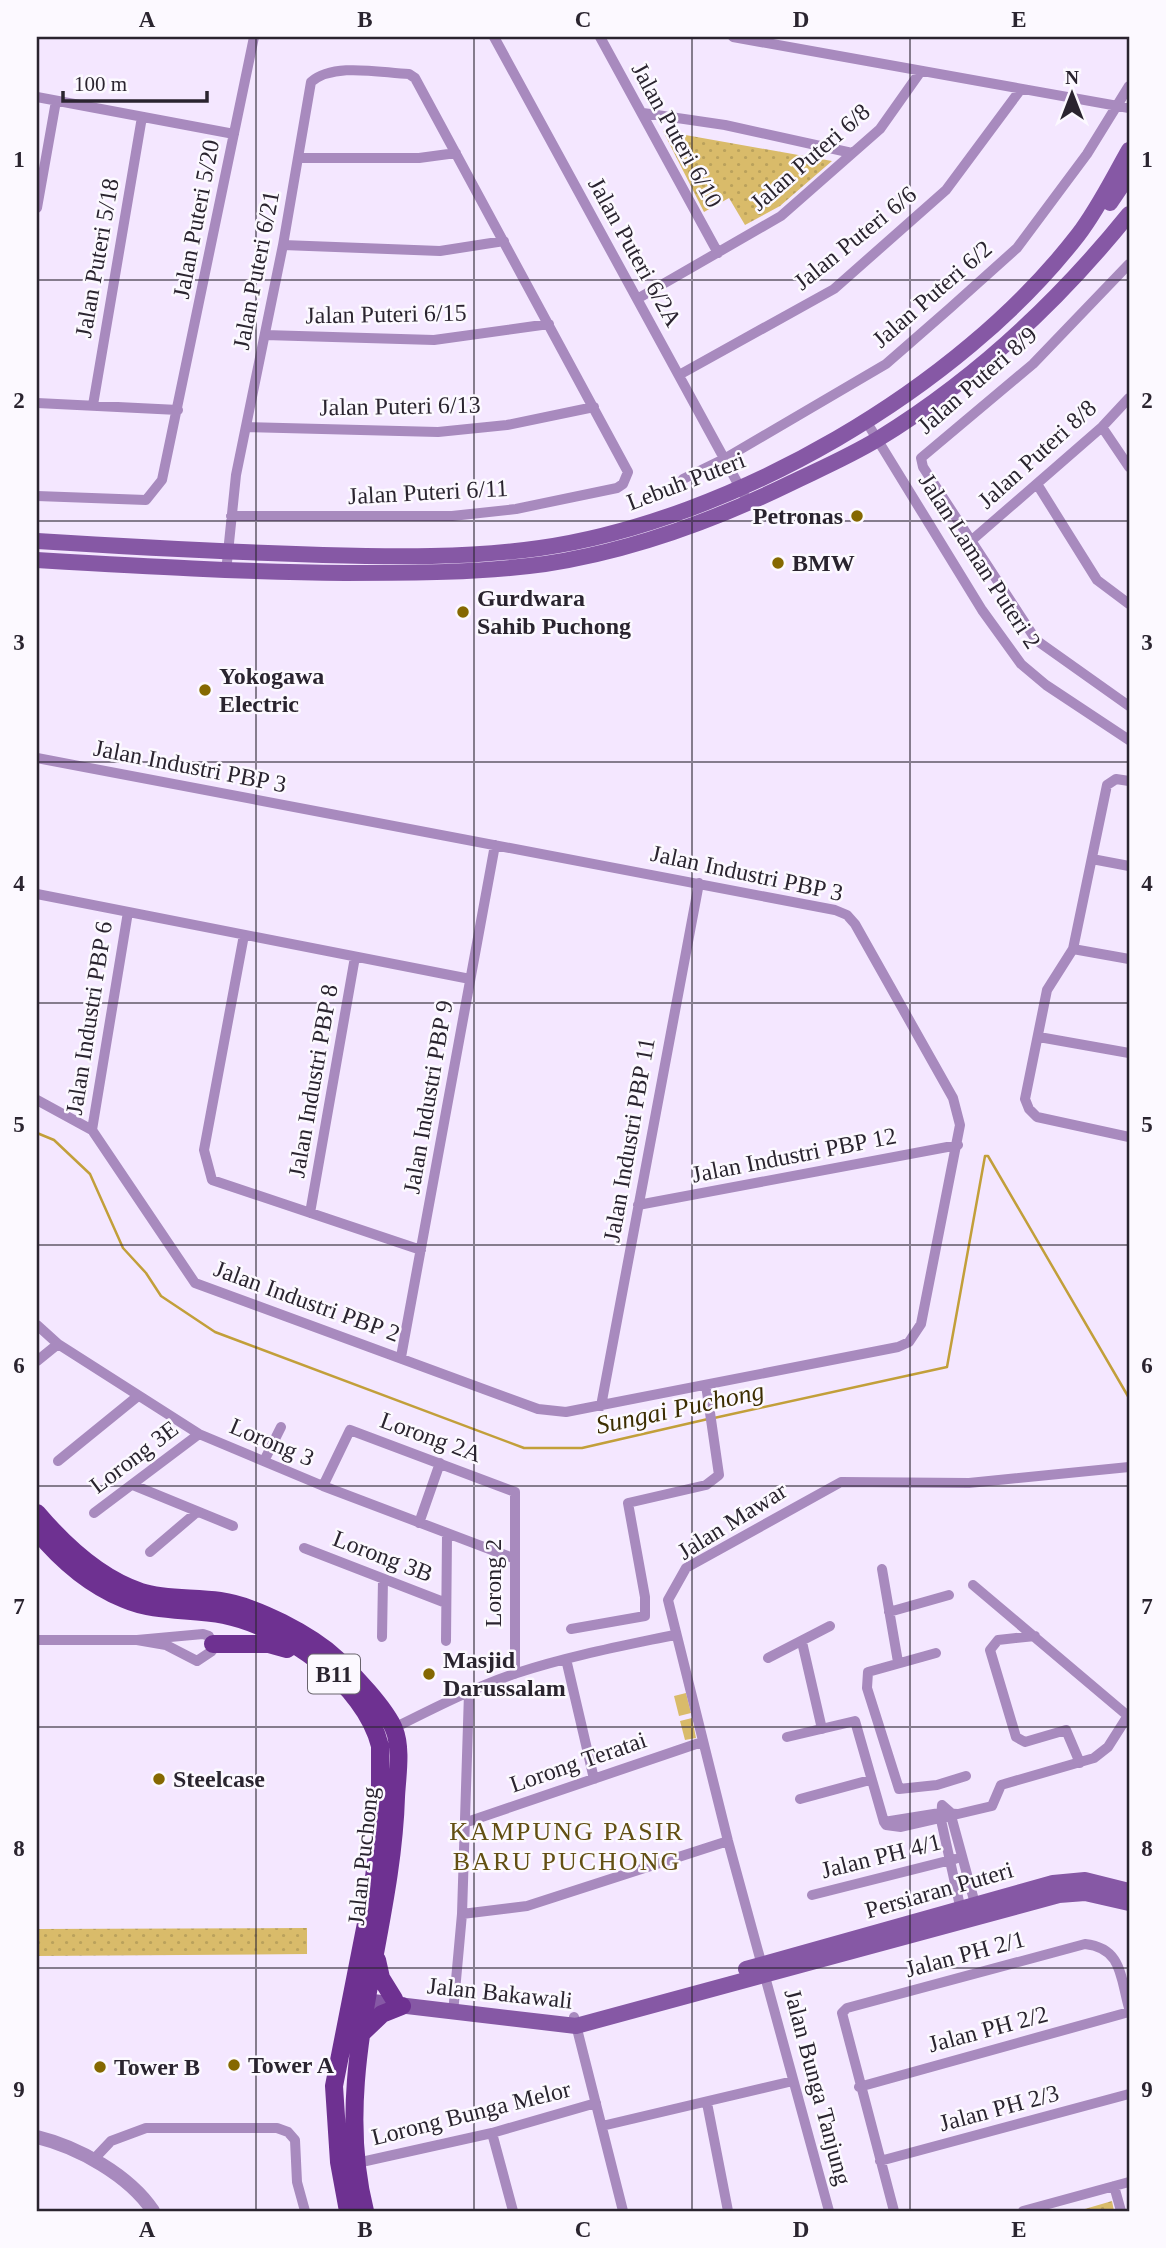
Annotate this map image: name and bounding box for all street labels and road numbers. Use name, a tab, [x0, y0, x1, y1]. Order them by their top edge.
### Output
street label: Jalan Puteri 6/10	[627, 58, 727, 212]
street label: Jalan Puteri 6/8	[745, 98, 875, 216]
street label: Jalan Puteri 5/20	[168, 137, 224, 301]
street label: Jalan Puteri 6/2A	[583, 173, 687, 332]
street label: Jalan Puteri 5/18	[70, 176, 124, 340]
street label: Jalan Puteri 6/6	[789, 181, 921, 295]
street label: Jalan Puteri 6/21	[228, 188, 284, 352]
street label: Jalan Puteri 6/2	[867, 235, 997, 353]
street label: Jalan Puteri 6/15	[305, 300, 467, 328]
street label: Jalan Puteri 8/9	[912, 321, 1042, 439]
street label: Jalan Puteri 6/13	[319, 392, 481, 420]
street label: Jalan Puteri 8/8	[973, 394, 1101, 514]
street label: Lebuh Puteri	[623, 446, 749, 515]
street label: Jalan Laman Puteri 2	[914, 469, 1046, 653]
street label: Jalan Puteri 6/11	[347, 475, 509, 509]
street label: Jalan Industri PBP 3	[91, 735, 289, 797]
street label: Jalan Industri PBP 3	[649, 840, 845, 906]
street label: Jalan Industri PBP 6	[61, 919, 117, 1117]
street label: Jalan Industri PBP 8	[283, 982, 343, 1180]
street label: Jalan Industri PBP 9	[398, 998, 458, 1196]
street label: Jalan Industri PBP 11	[598, 1036, 660, 1244]
street label: Jalan Industri PBP 12	[690, 1122, 898, 1188]
street label: Jalan Industri PBP 2	[211, 1255, 403, 1347]
street label: Lorong 2A	[377, 1407, 486, 1468]
street label: Lorong 3	[226, 1413, 318, 1471]
street label: Lorong 3E	[85, 1416, 183, 1498]
street label: Jalan Mawar	[673, 1477, 791, 1565]
street label: Lorong 3B	[329, 1525, 437, 1587]
street label: Lorong 2	[480, 1539, 506, 1627]
road number: B11	[308, 1654, 360, 1694]
street label: Lorong Teratai	[506, 1726, 650, 1797]
street label: Jalan Puchong	[343, 1785, 383, 1927]
street label: Jalan PH 4/1	[818, 1829, 944, 1883]
street label: Persiaran Puteri	[862, 1856, 1016, 1924]
street label: Jalan PH 2/1	[902, 1926, 1028, 1982]
street label: Jalan Bakawali	[426, 1972, 574, 2014]
street label: Jalan Bunga Tanjung	[779, 1986, 857, 2188]
street label: Jalan PH 2/2	[925, 2001, 1051, 2057]
street label: Lorong Bunga Melor	[369, 2076, 573, 2150]
street label: Jalan PH 2/3	[936, 2080, 1062, 2136]

